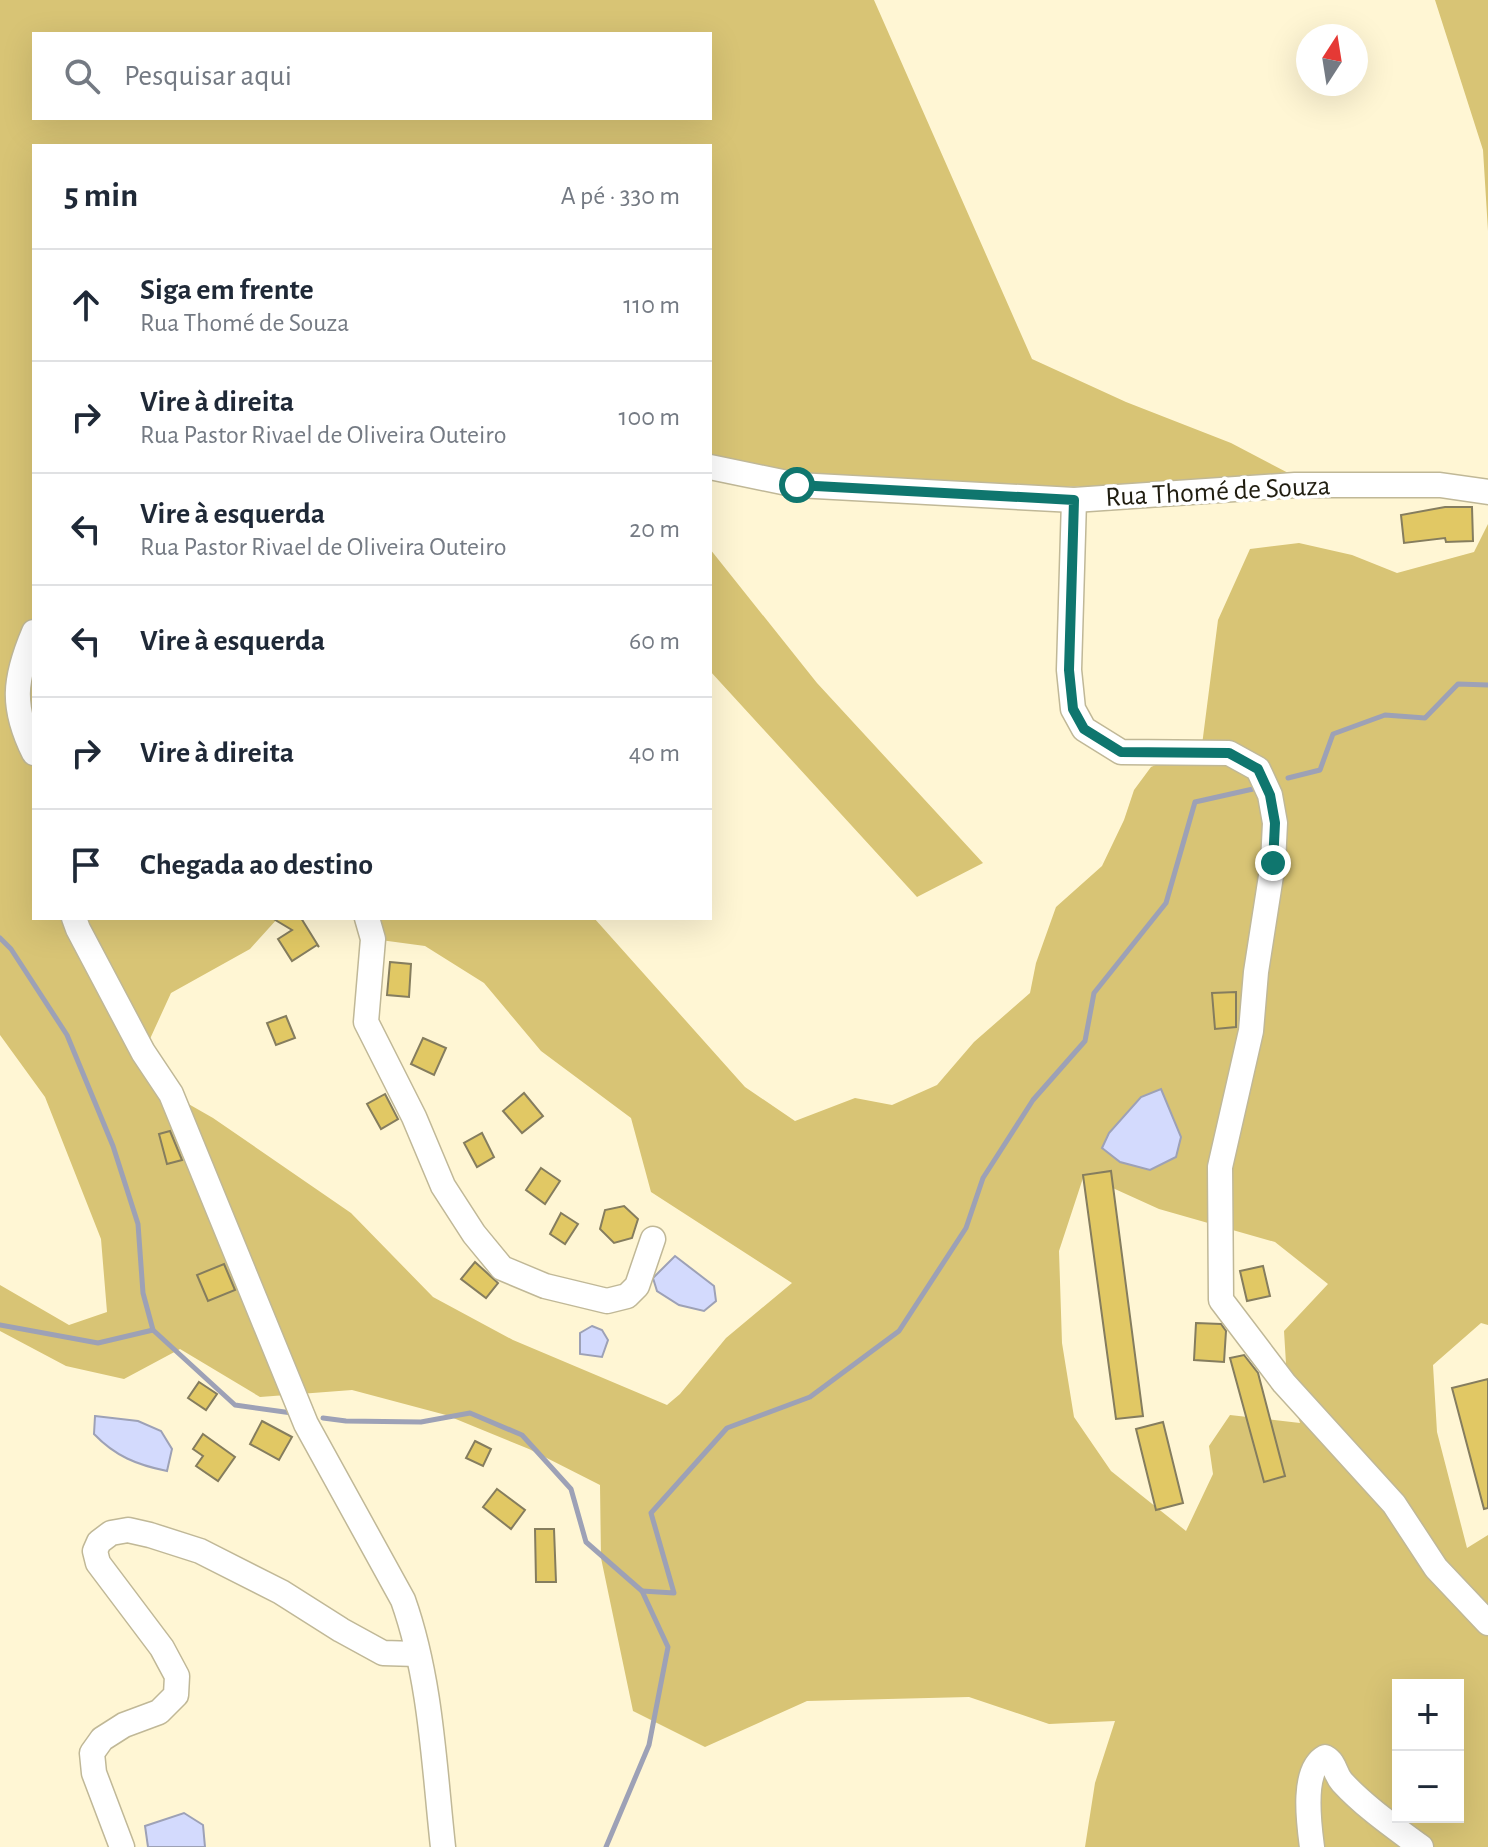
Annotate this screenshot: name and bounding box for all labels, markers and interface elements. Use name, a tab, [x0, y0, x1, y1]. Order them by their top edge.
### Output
north arrow	[1296, 24, 1368, 96]
search box	[32, 32, 712, 120]
icon: search	[60, 54, 104, 98]
text: Pesquisar aqui	[124, 61, 292, 91]
text: 5 min	[64, 179, 138, 213]
text: A pé · 330 m	[561, 183, 680, 209]
text: Siga em frente	[140, 275, 314, 305]
icon: ahead	[64, 283, 108, 327]
text: 110 m	[623, 292, 680, 318]
text: Rua Thomé de Souza	[140, 310, 349, 336]
text: Vire à direita	[140, 387, 294, 417]
icon: right	[64, 395, 108, 439]
text: 100 m	[619, 404, 680, 430]
text: Rua Pastor Rivael de Oliveira Outeiro	[140, 422, 506, 448]
route start	[779, 467, 815, 503]
street label: Rua Thomé de Souza	[1105, 472, 1331, 512]
text: Vire à esquerda	[140, 499, 325, 529]
icon: left	[64, 507, 108, 551]
text: 20 m	[629, 516, 680, 542]
text: Rua Pastor Rivael de Oliveira Outeiro	[140, 534, 506, 560]
icon: left	[64, 619, 108, 663]
text: Vire à esquerda	[140, 626, 325, 656]
text: 60 m	[629, 628, 680, 654]
icon: right	[64, 731, 108, 775]
text: Vire à direita	[140, 738, 294, 768]
text: 40 m	[629, 740, 680, 766]
icon: arrive	[64, 843, 108, 887]
route end	[1255, 845, 1291, 881]
text: Chegada ao destino	[140, 850, 373, 880]
map controls	[1392, 1679, 1464, 1823]
button: +	[1392, 1679, 1464, 1751]
button: −	[1392, 1751, 1464, 1823]

